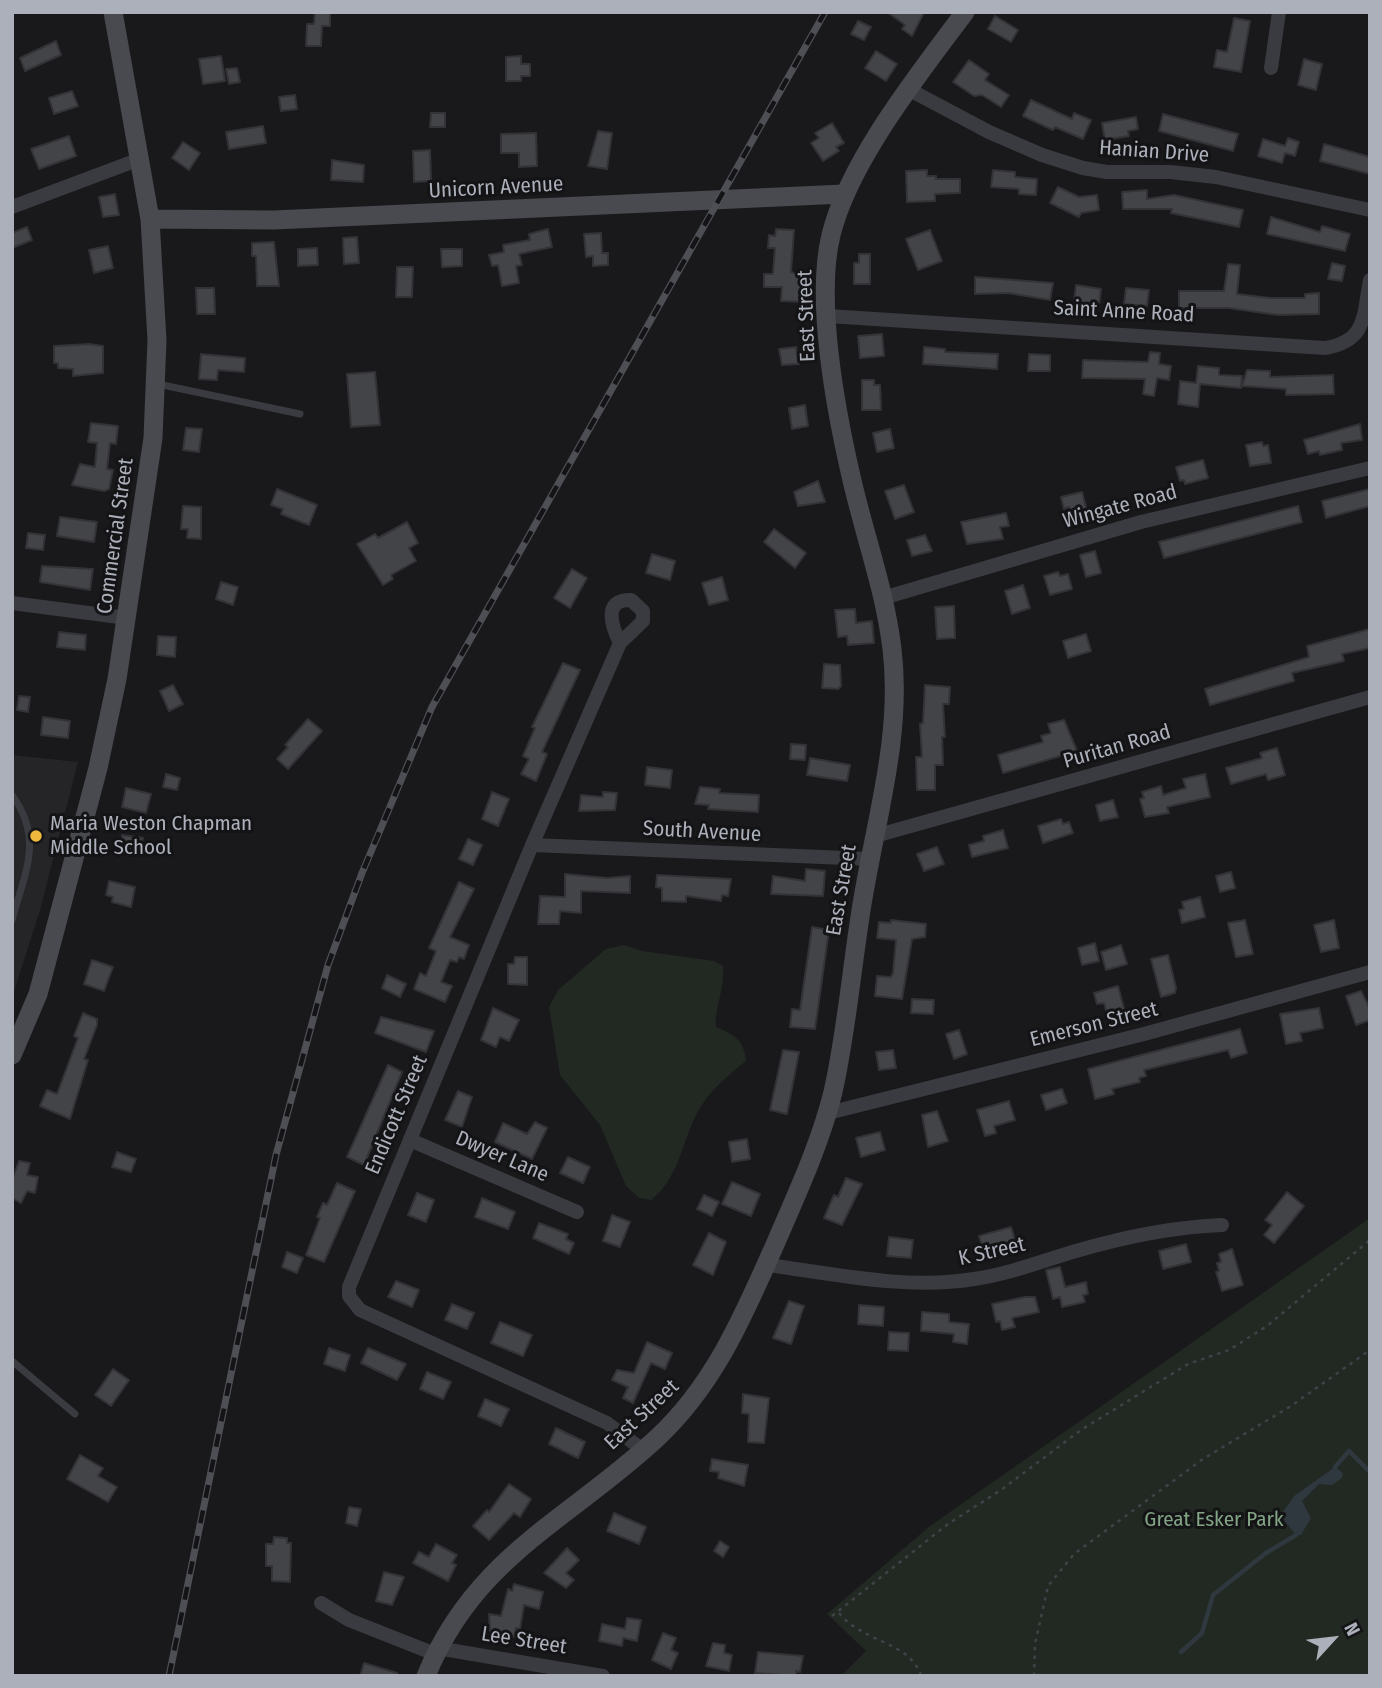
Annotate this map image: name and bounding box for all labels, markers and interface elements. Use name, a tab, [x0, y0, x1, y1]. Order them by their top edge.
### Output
street label: Hanian Drive	[1098, 136, 1210, 168]
street label: Unicorn Avenue	[428, 172, 564, 204]
street label: East Street	[793, 270, 821, 362]
street label: Saint Anne Road	[1053, 296, 1195, 328]
street label: Commercial Street	[93, 456, 139, 616]
street label: Wingate Road	[1060, 480, 1180, 534]
street label: Puritan Road	[1060, 720, 1174, 774]
place label: Maria Weston Chapman Middle School	[50, 811, 252, 861]
street label: South Avenue	[642, 816, 762, 848]
marker: Maria Weston Chapman Middle School	[28, 828, 44, 844]
street label: East Street	[822, 842, 862, 938]
street label: Emerson Street	[1027, 997, 1161, 1053]
street label: Endicott Street	[361, 1052, 433, 1178]
street label: Dwyer Lane	[452, 1126, 552, 1188]
street label: K Street	[956, 1232, 1028, 1272]
street label: East Street	[600, 1374, 684, 1456]
park label: Great Esker Park	[1144, 1507, 1284, 1533]
north arrow	[1298, 1604, 1368, 1674]
text: N	[1339, 1619, 1365, 1640]
street label: Lee Street	[479, 1622, 569, 1660]

